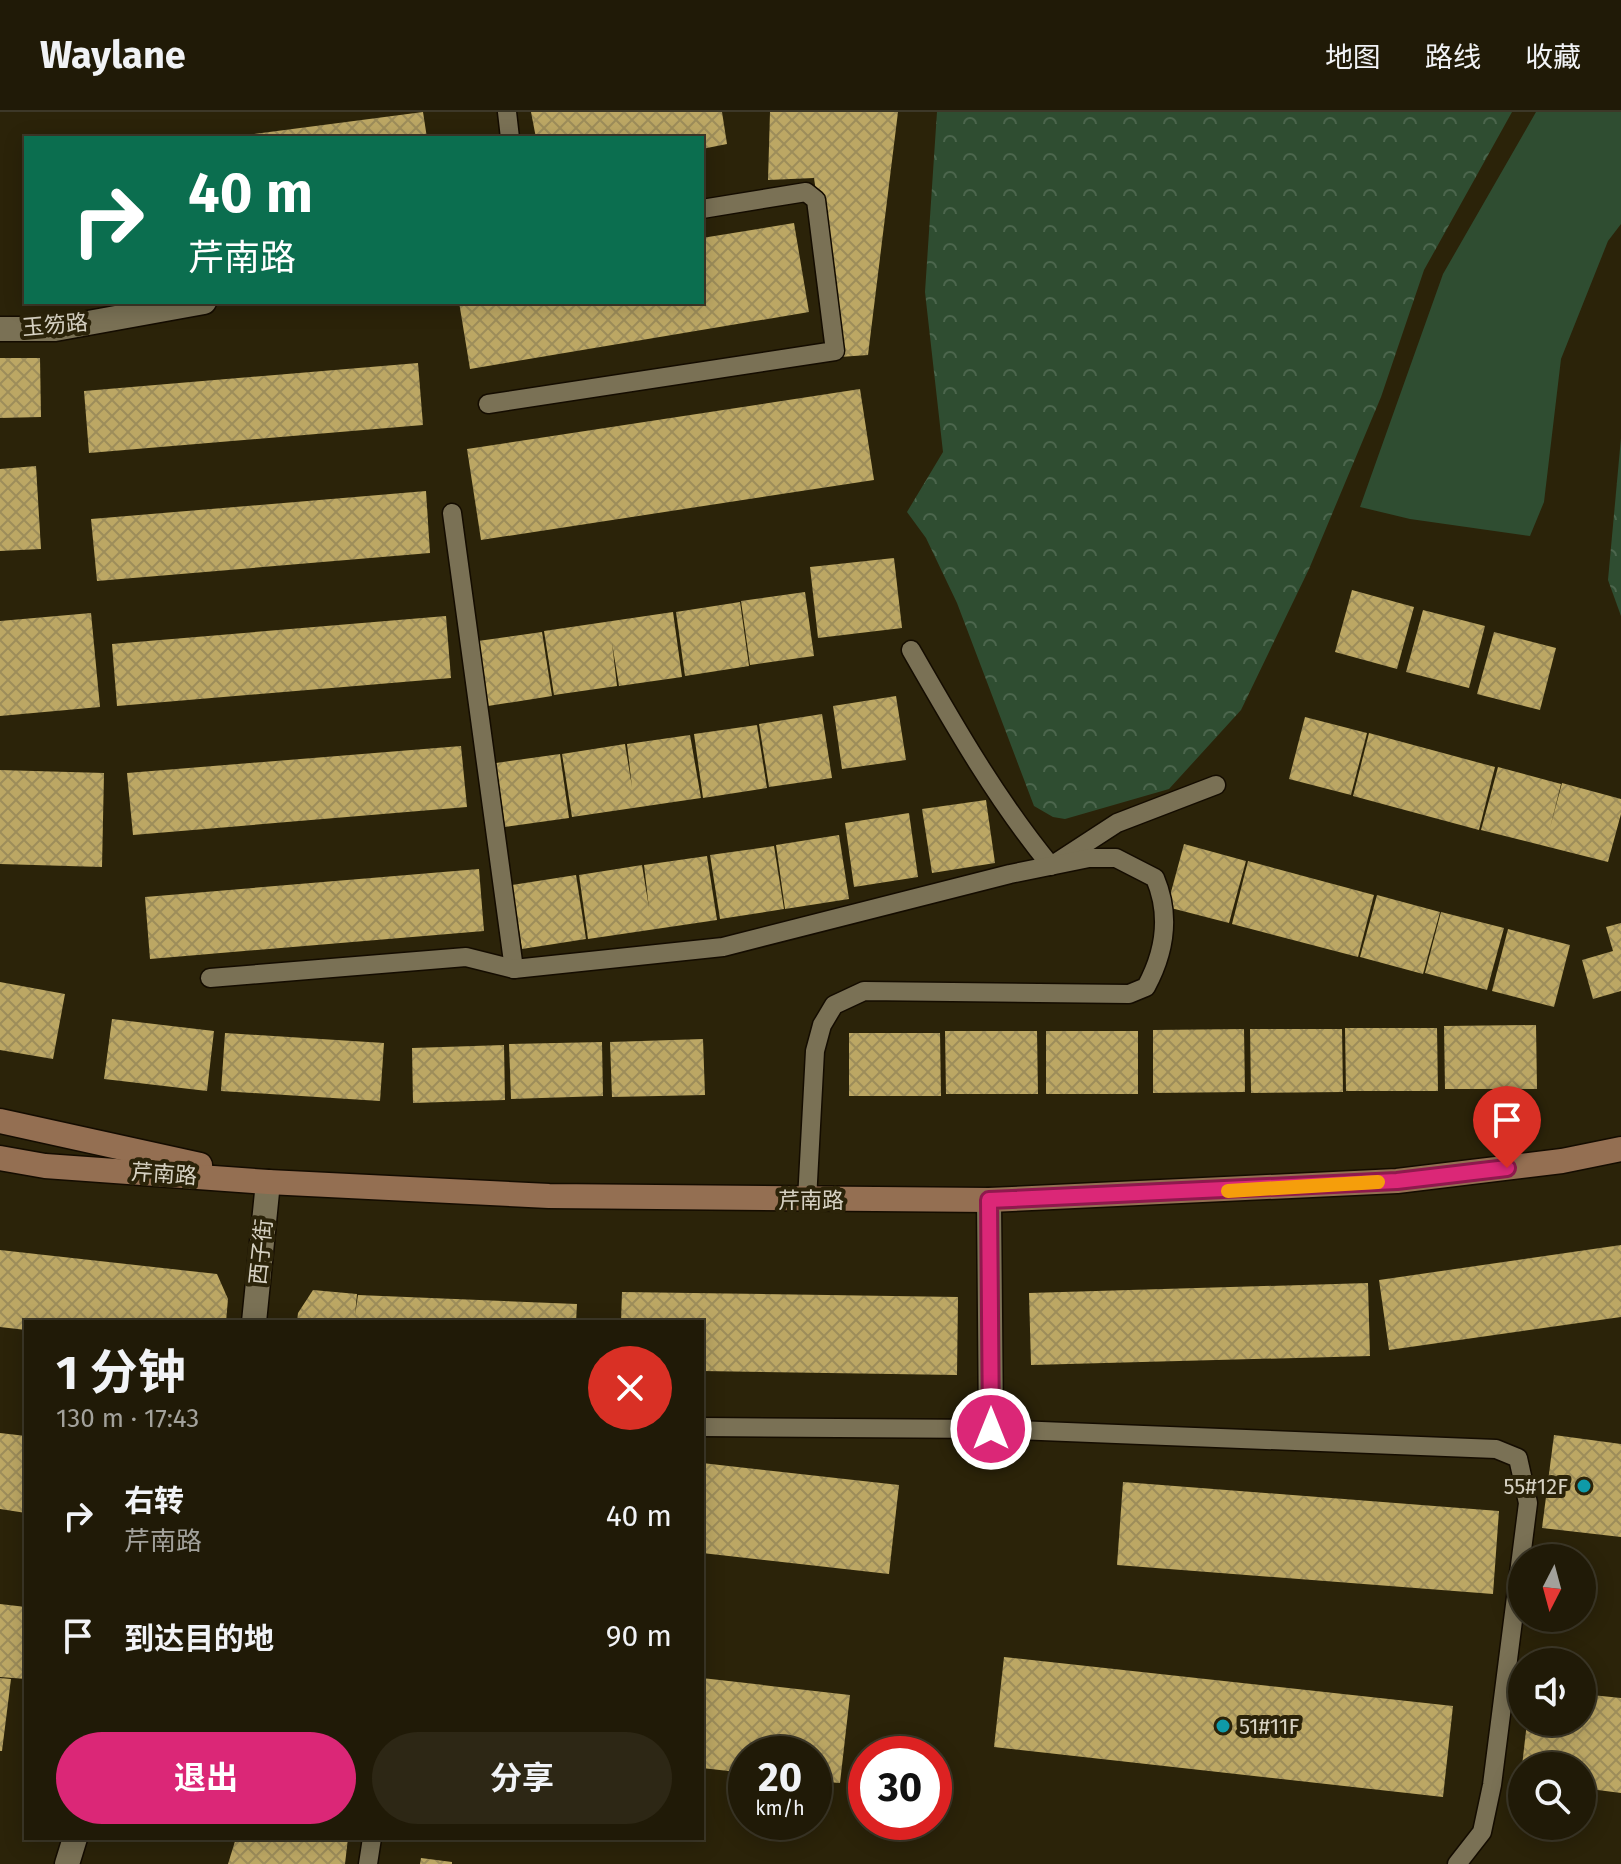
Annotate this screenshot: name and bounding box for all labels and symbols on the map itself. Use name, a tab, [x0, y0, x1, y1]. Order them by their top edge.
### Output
street label: 玉笏路	[21, 309, 89, 341]
pin	[1473, 1086, 1541, 1168]
street label: 芹南路	[130, 1158, 198, 1190]
street label: 芹南路	[778, 1187, 844, 1214]
street label: 西子街	[244, 1218, 278, 1286]
position arrow	[949, 1387, 1033, 1471]
place label: 55#12F	[1503, 1473, 1568, 1500]
marker: 55#12F	[1575, 1477, 1593, 1495]
north arrow	[1508, 1544, 1596, 1632]
place label: 51#11F	[1239, 1713, 1300, 1740]
marker: 51#11F	[1214, 1717, 1232, 1735]
speed limit sign: 30	[848, 1736, 952, 1840]

